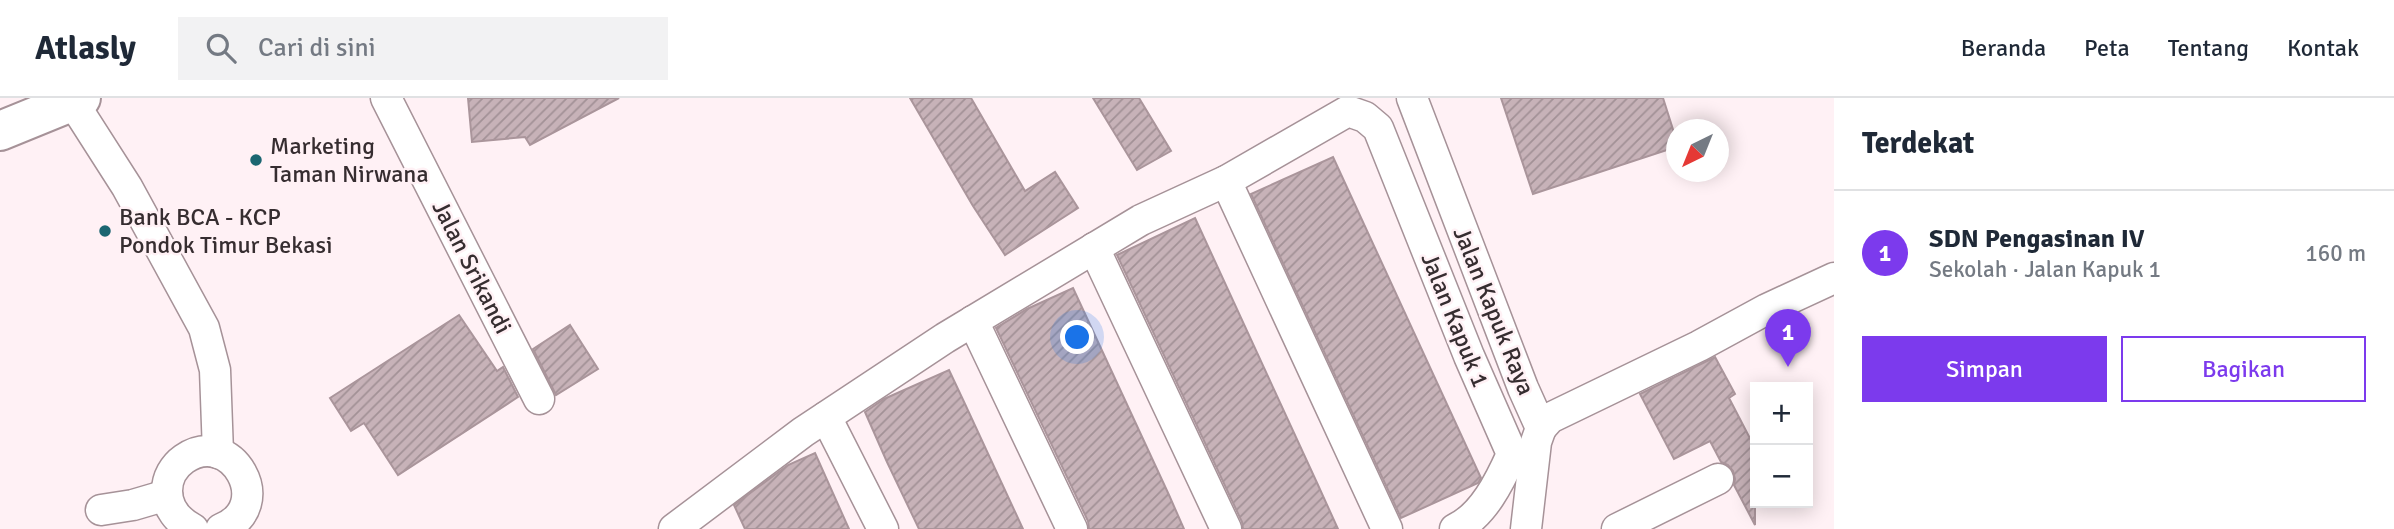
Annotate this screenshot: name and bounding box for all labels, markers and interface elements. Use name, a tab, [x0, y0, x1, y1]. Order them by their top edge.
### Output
search box	[178, 17, 668, 80]
text: Atlasly	[35, 28, 136, 69]
icon: search	[202, 29, 240, 67]
text: Cari di sini	[258, 32, 376, 64]
text: Beranda	[1961, 33, 2046, 63]
text: Peta	[2084, 33, 2130, 63]
text: Tentang	[2168, 33, 2249, 63]
text: Kontak	[2287, 33, 2359, 63]
north arrow	[1666, 119, 1729, 182]
text: Terdekat	[1862, 125, 1974, 162]
place label: Marketing Taman Nirwana	[270, 131, 429, 189]
marker: Marketing Taman Nirwana	[248, 152, 264, 168]
street label: Jalan Srikandi	[426, 195, 518, 339]
place label: Bank BCA - KCP Pondok Timur Bekasi	[119, 202, 333, 260]
marker: Bank BCA - KCP Pondok Timur Bekasi	[97, 223, 113, 239]
street label: Jalan Kapuk Raya	[1447, 223, 1541, 399]
text: SDN Pengasinan IV	[1929, 223, 2145, 255]
text: 1	[1879, 239, 1891, 268]
text: 160 m	[2305, 239, 2366, 268]
street label: Jalan Kapuk 1	[1414, 248, 1496, 392]
text: Sekolah · Jalan Kapuk 1	[1929, 255, 2161, 284]
pin: 1	[1765, 309, 1811, 367]
your location	[1060, 320, 1094, 354]
button: Simpan	[1862, 336, 2107, 402]
button: Bagikan	[2121, 336, 2366, 402]
map controls	[1750, 382, 1813, 508]
button: +	[1750, 382, 1813, 445]
button: −	[1750, 445, 1813, 508]

